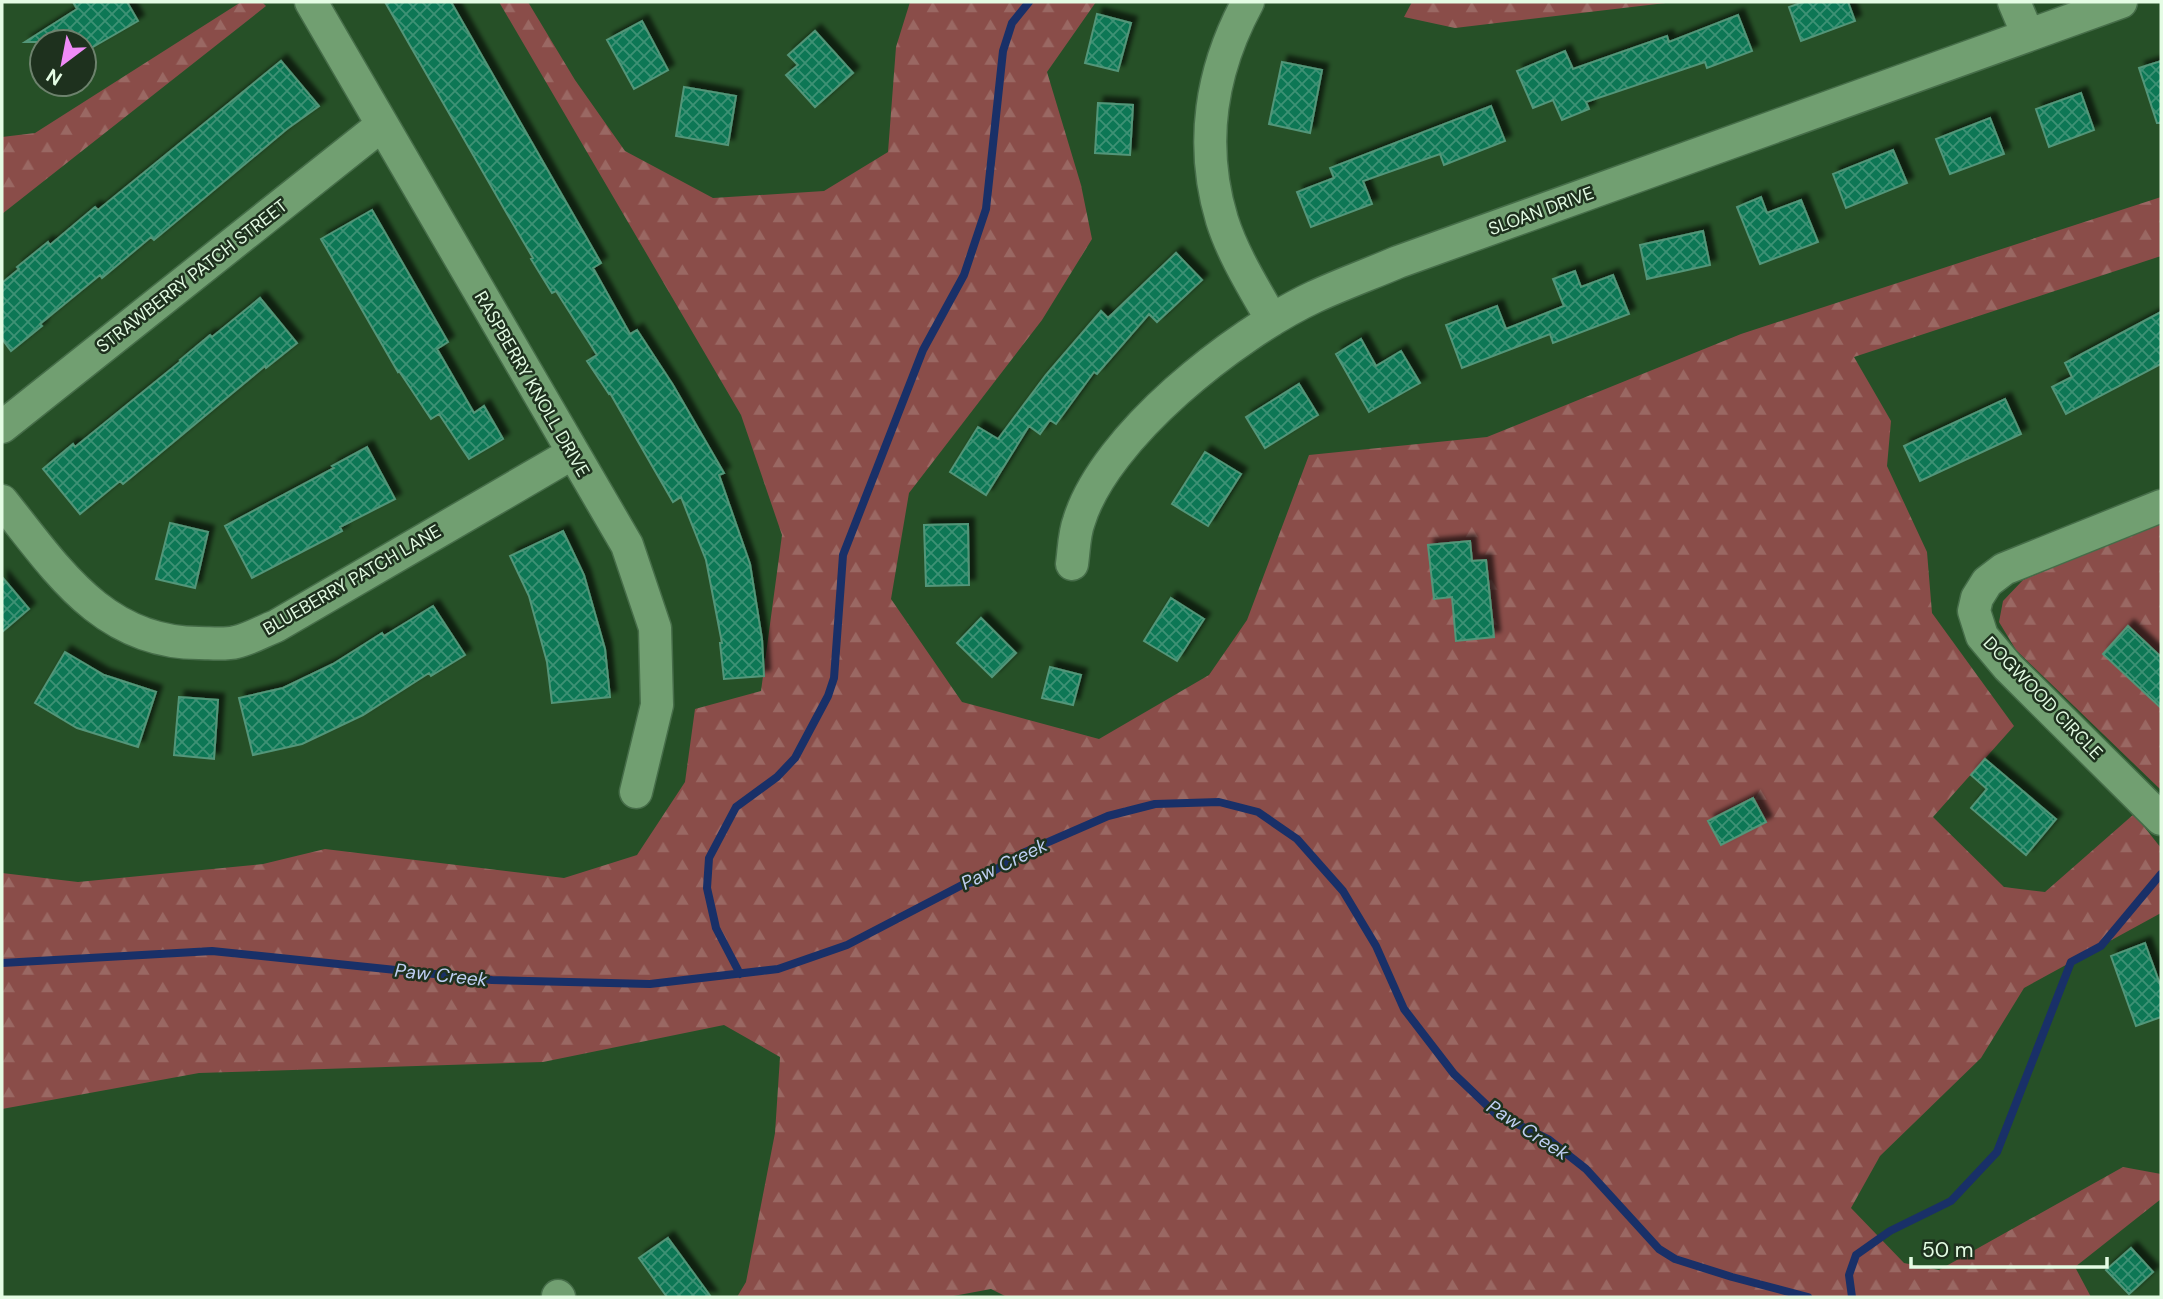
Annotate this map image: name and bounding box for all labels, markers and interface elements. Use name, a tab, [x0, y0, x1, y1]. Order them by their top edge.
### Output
north arrow	[28, 28, 98, 98]
text: N	[42, 63, 67, 91]
street label: SLOAN DRIVE	[1485, 181, 1597, 241]
street label: STRAWBERRY PATCH STREET	[92, 194, 292, 358]
street label: RASPBERRY KNOLL DRIVE	[469, 287, 595, 481]
street label: BLUEBERRY PATCH LANE	[259, 519, 445, 641]
street label: DOGWOOD CIRCLE	[1978, 631, 2108, 765]
water label: Paw Creek	[957, 832, 1052, 896]
water label: Paw Creek	[393, 958, 489, 992]
water label: Paw Creek	[1482, 1094, 1574, 1166]
scale bar	[1911, 1226, 2107, 1270]
text: 50 m	[1922, 1236, 1973, 1264]

